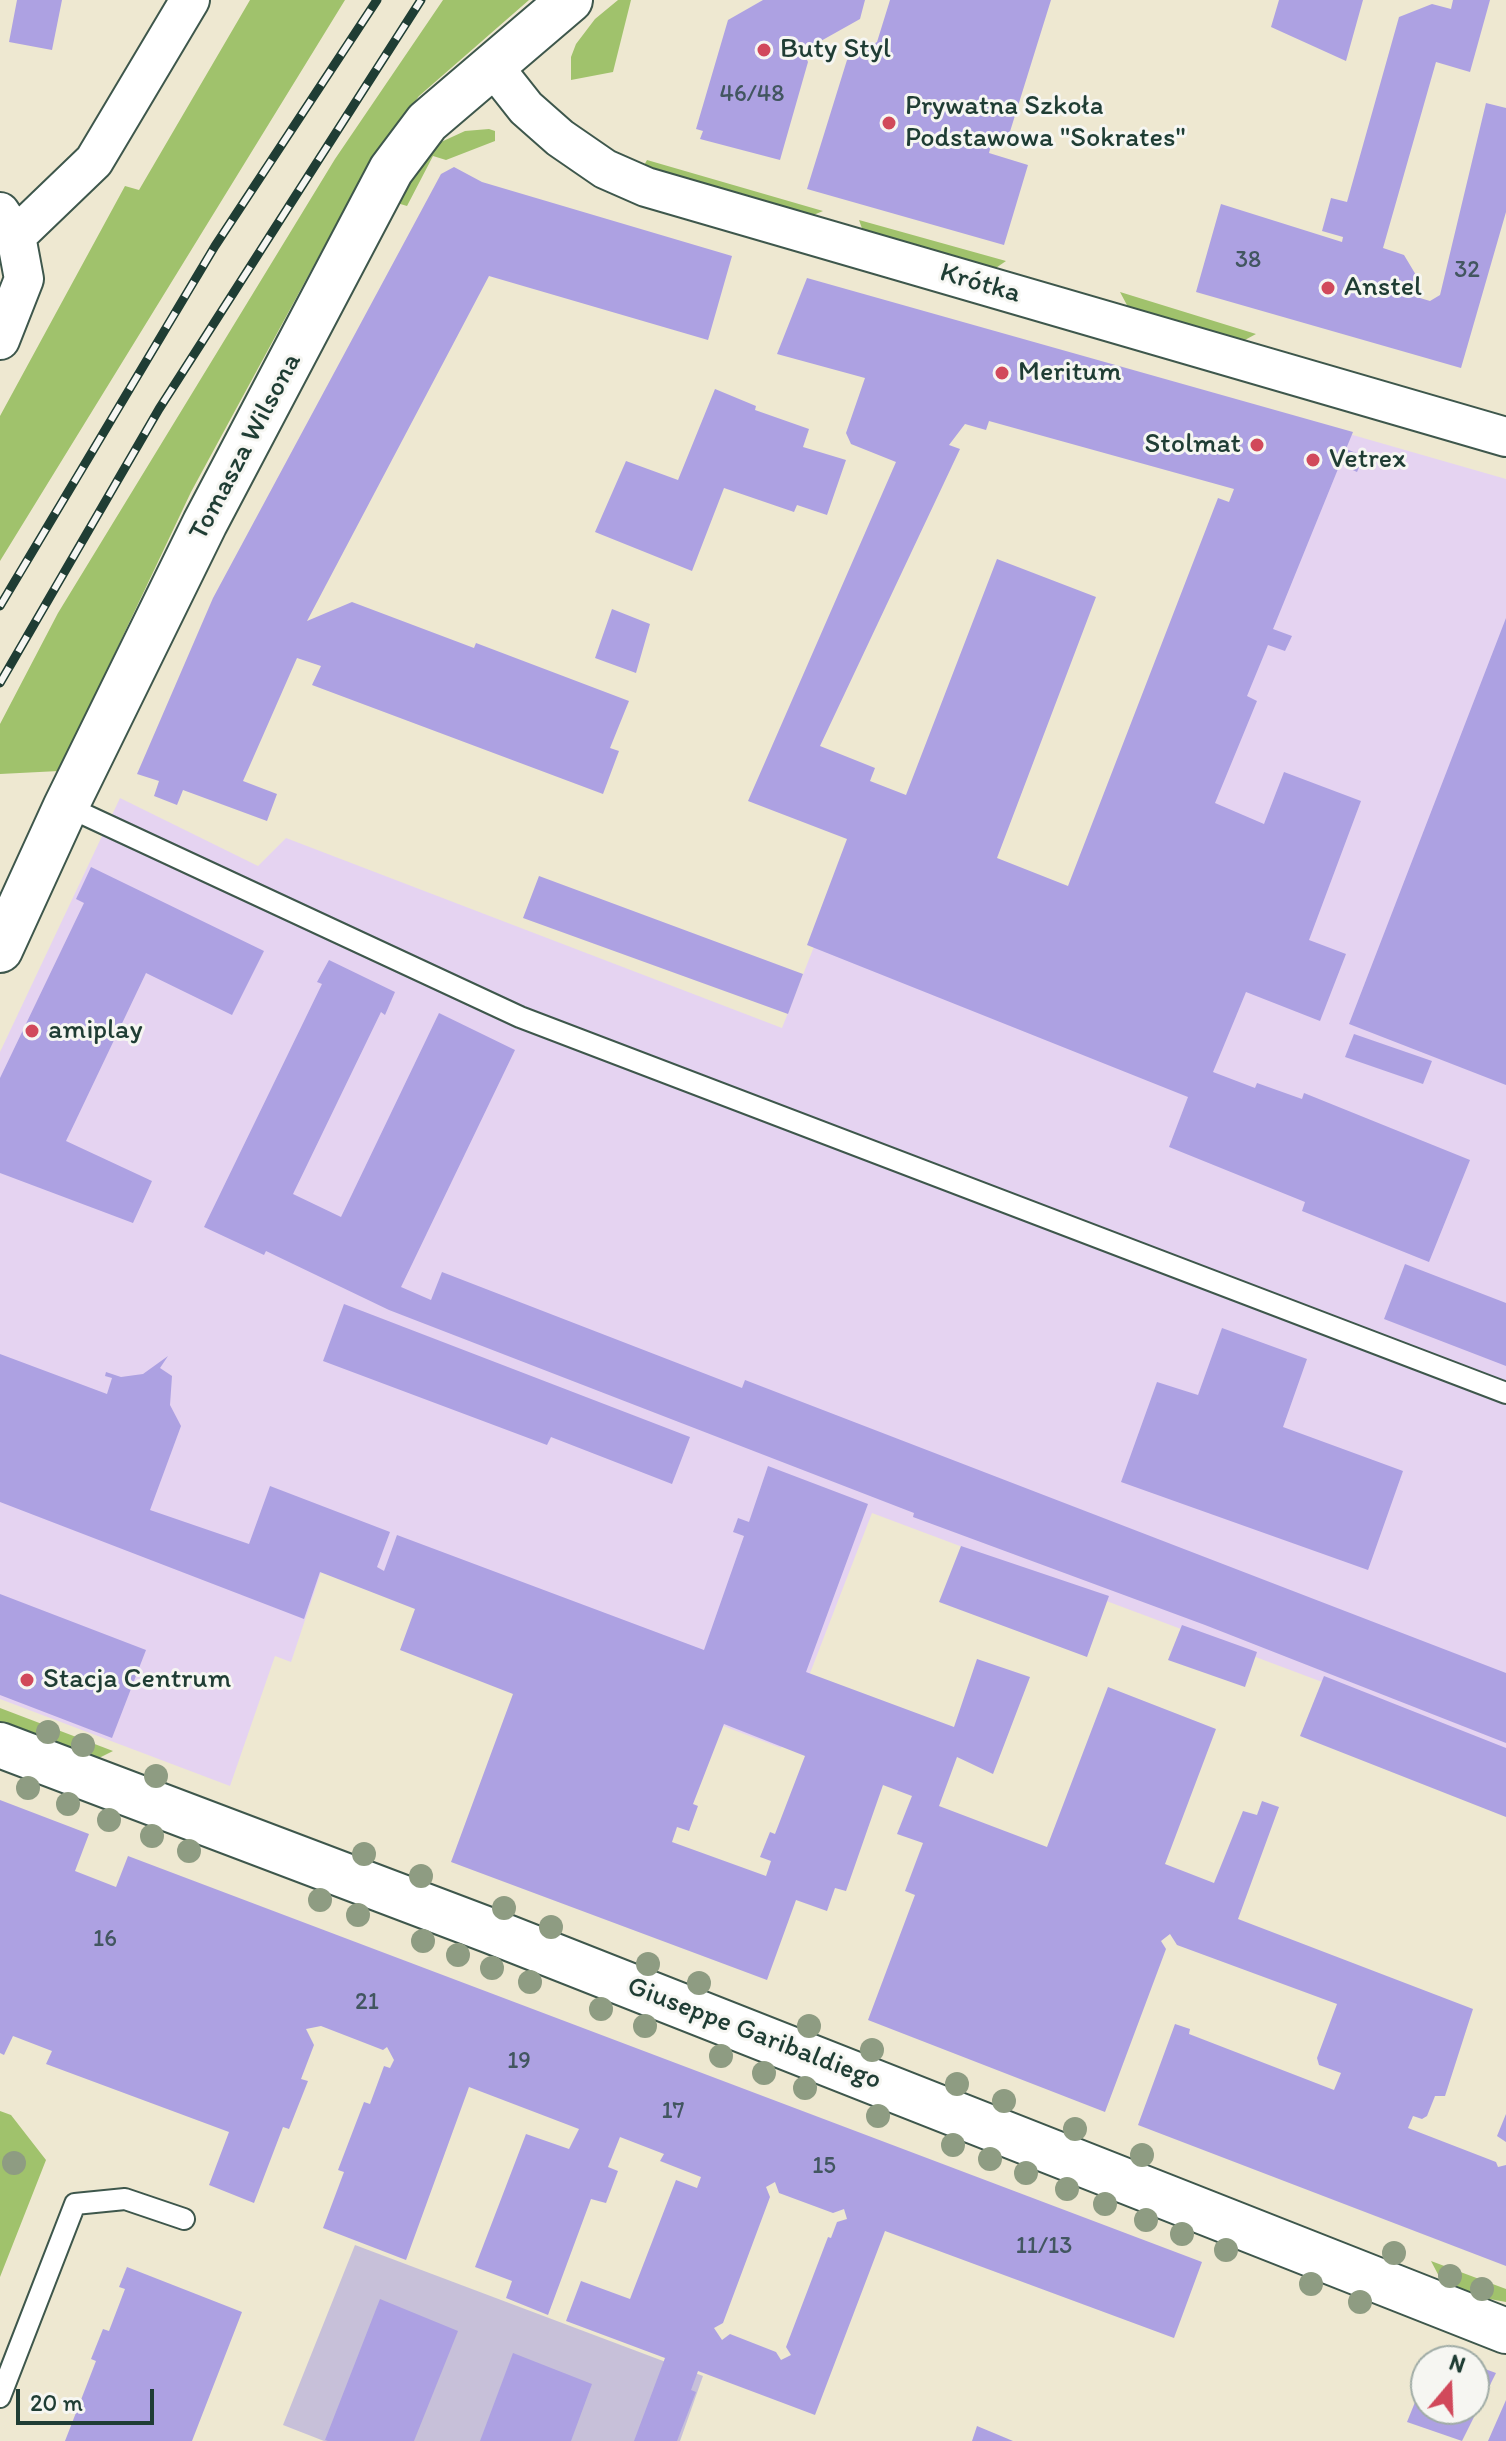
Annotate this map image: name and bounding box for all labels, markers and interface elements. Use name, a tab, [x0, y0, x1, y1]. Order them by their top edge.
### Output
place label: Buty Styl	[780, 33, 891, 67]
marker: Buty Styl	[755, 41, 773, 59]
house number: 46/48	[720, 81, 784, 109]
place label: Prywatna Szkoła Podstawowa "Sokrates"	[905, 90, 1186, 156]
marker: Prywatna Szkoła Podstawowa "Sokrates"	[880, 114, 898, 132]
house number: 38	[1235, 247, 1261, 275]
street label: Krótka	[936, 256, 1024, 312]
house number: 32	[1454, 257, 1480, 285]
place label: Anstel	[1344, 271, 1422, 305]
marker: Anstel	[1319, 279, 1337, 297]
street label: Tomasza Wilsona	[183, 348, 309, 546]
place label: Meritum	[1018, 356, 1121, 390]
marker: Meritum	[993, 364, 1011, 382]
place label: Stolmat	[1145, 428, 1241, 462]
marker: Stolmat	[1248, 436, 1266, 454]
place label: Vetrex	[1329, 443, 1406, 477]
marker: Vetrex	[1304, 451, 1322, 469]
place label: amiplay	[48, 1014, 143, 1048]
marker: amiplay	[23, 1022, 41, 1040]
place label: Stacja Centrum	[43, 1663, 231, 1697]
marker: Stacja Centrum	[18, 1671, 36, 1689]
house number: 16	[93, 1926, 117, 1954]
street label: Giuseppe Garibaldiego	[622, 1970, 886, 2098]
house number: 21	[355, 1989, 379, 2017]
house number: 19	[507, 2048, 531, 2076]
house number: 17	[661, 2098, 685, 2126]
house number: 15	[812, 2153, 836, 2181]
house number: 11/13	[1016, 2233, 1072, 2261]
north arrow	[1410, 2345, 1490, 2425]
text: N	[1446, 2349, 1469, 2379]
scale bar	[20, 2373, 158, 2423]
text: 20 m	[30, 2388, 83, 2417]

